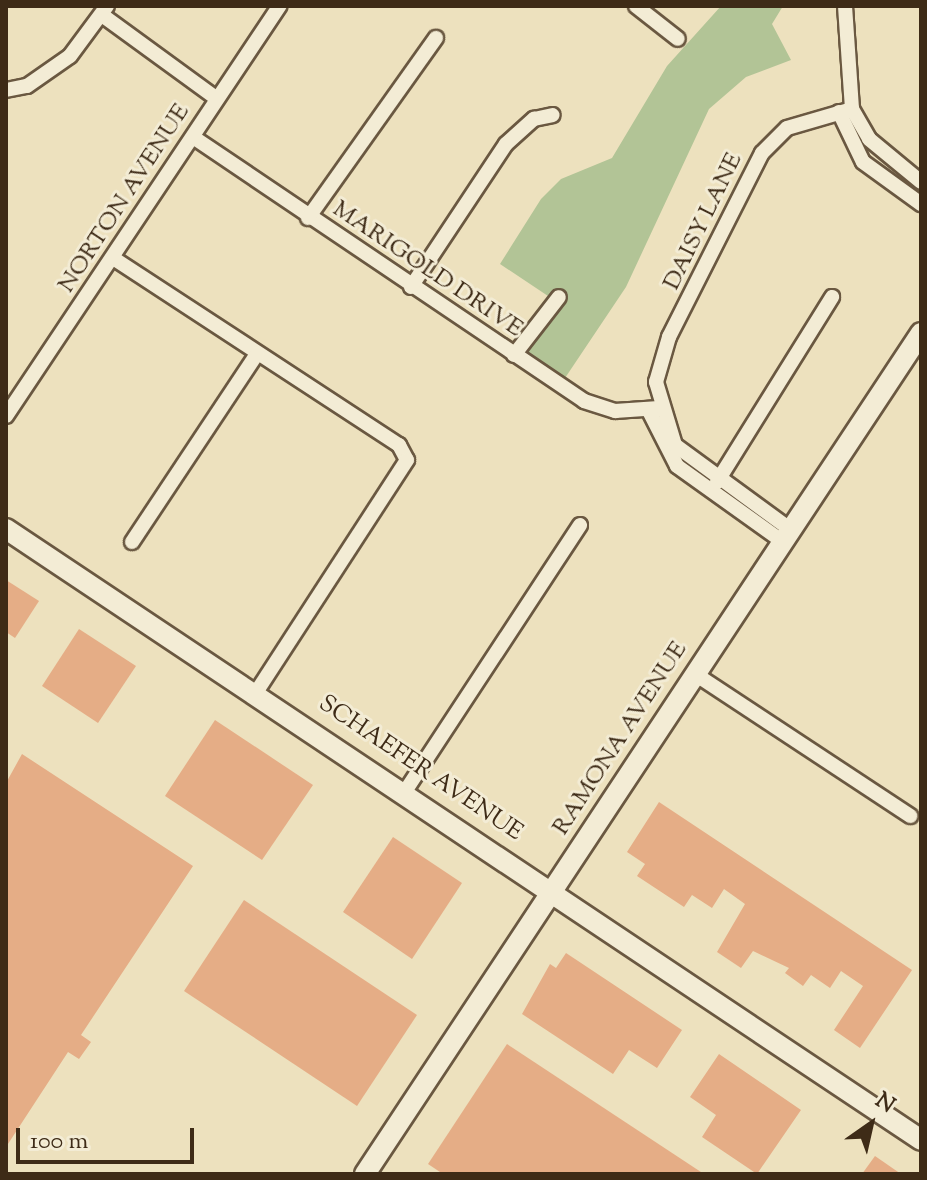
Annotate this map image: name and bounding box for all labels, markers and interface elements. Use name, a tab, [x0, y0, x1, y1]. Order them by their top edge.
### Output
street label: NORTON AVENUE	[53, 99, 197, 299]
street label: DAISY LANE	[658, 149, 750, 295]
street label: MARIGOLD DRIVE	[326, 196, 528, 344]
street label: RAMONA AVENUE	[548, 637, 694, 841]
street label: SCHAEFER AVENUE	[312, 690, 528, 848]
north arrow	[831, 1084, 911, 1164]
text: N	[868, 1086, 901, 1122]
scale bar	[20, 1112, 198, 1162]
text: 100 m	[30, 1125, 88, 1159]

